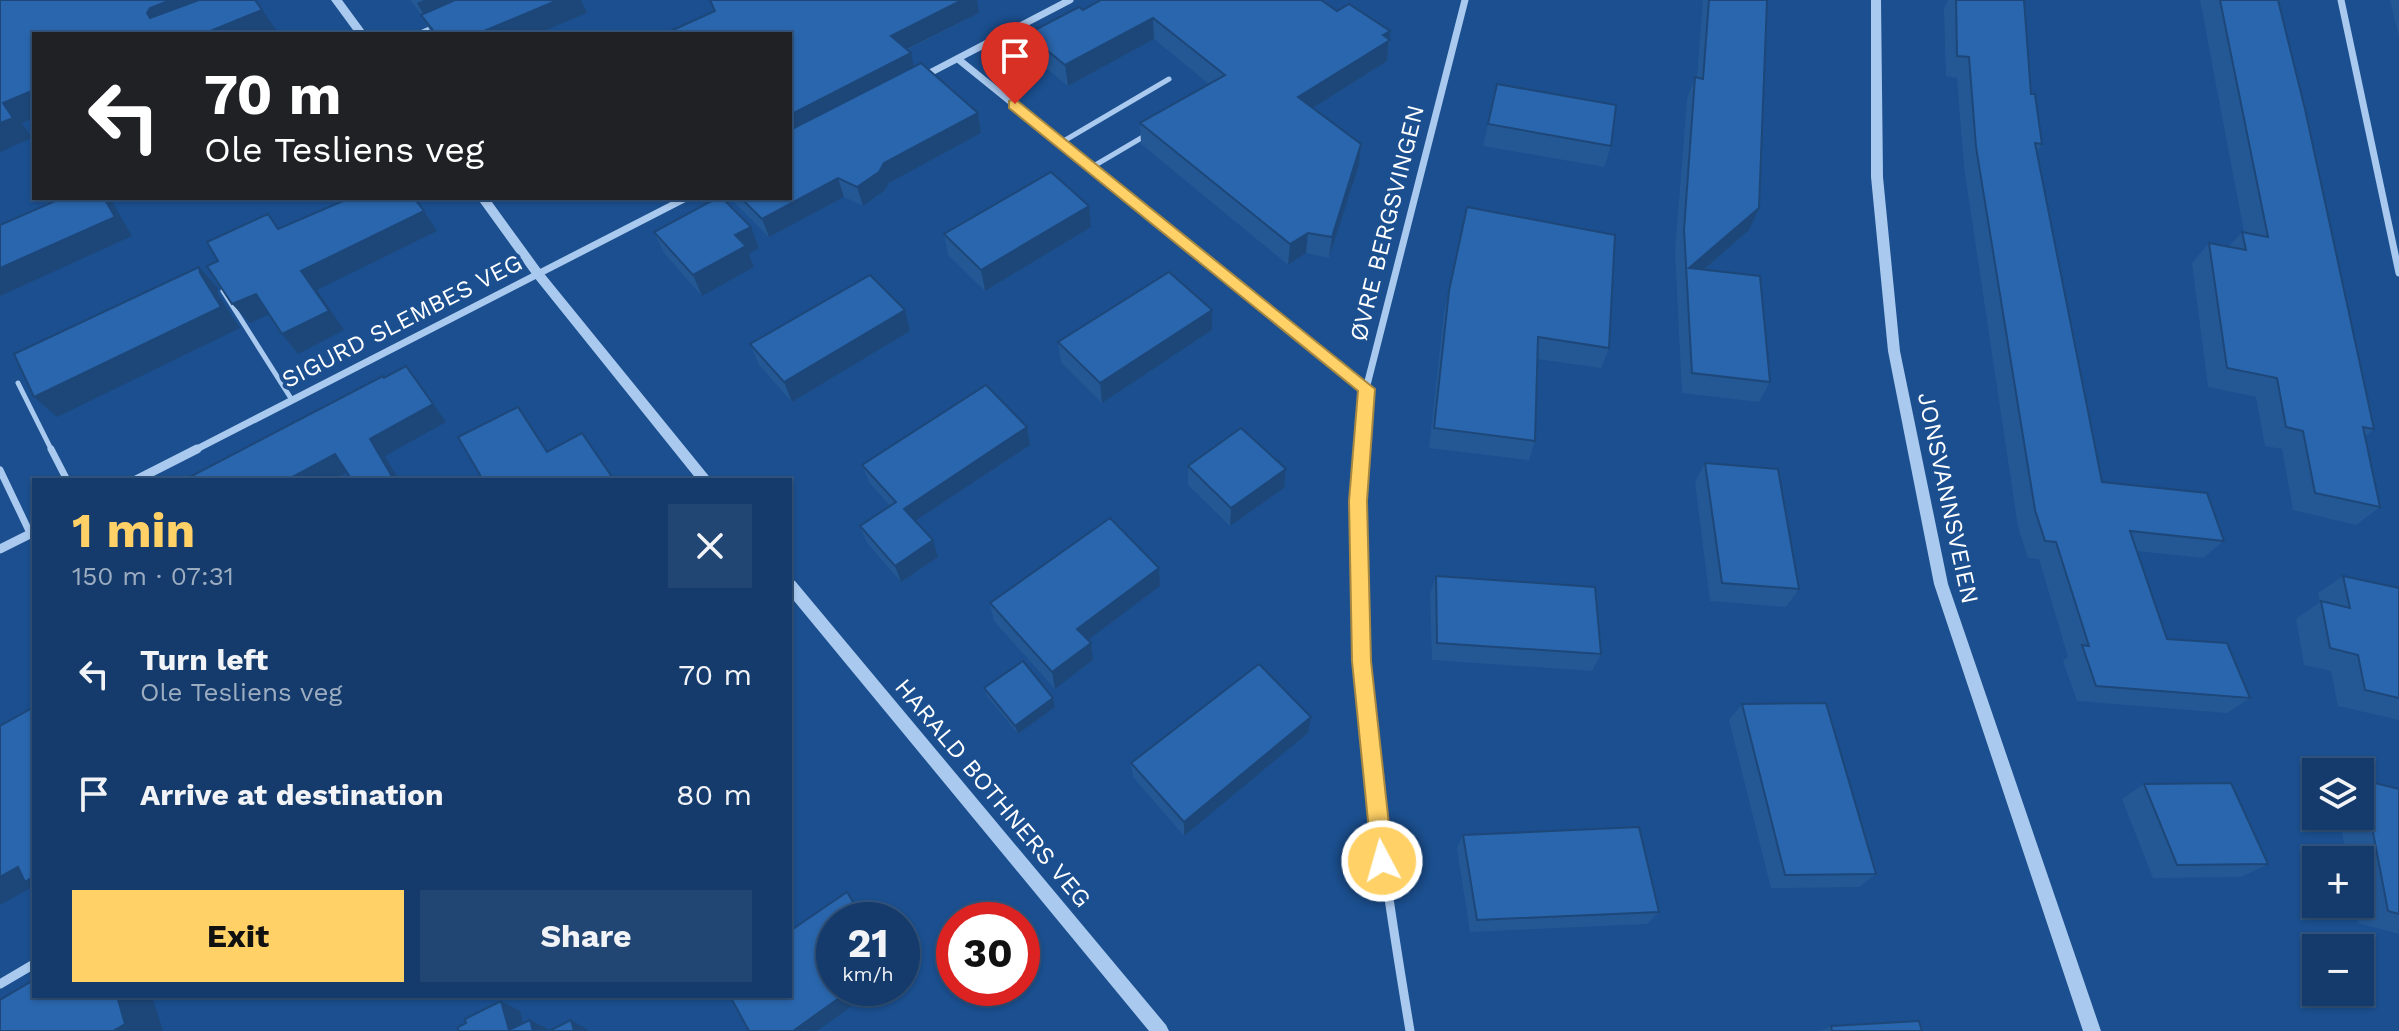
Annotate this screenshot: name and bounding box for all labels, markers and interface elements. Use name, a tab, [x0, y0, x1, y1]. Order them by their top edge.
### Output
pin	[981, 22, 1049, 104]
icon: arrive	[993, 34, 1037, 78]
text: 70 m	[204, 62, 341, 128]
icon: left	[72, 64, 176, 168]
street label: ØVRE BERGSVINGEN	[1344, 102, 1430, 344]
text: Ole Tesliens veg	[204, 129, 484, 171]
street label: SIGURD SLEMBES VEG	[277, 248, 527, 394]
street label: JONSVANNSVEIEN	[1912, 390, 1984, 606]
text: 1 min	[72, 502, 195, 559]
button: close	[668, 504, 752, 588]
text: 150 m · 07:31	[72, 561, 234, 591]
text: Turn left	[140, 642, 268, 677]
icon: left	[72, 652, 116, 696]
text: 70 m	[678, 657, 752, 692]
street label: HARALD BOTHNERS VEG	[889, 673, 1097, 913]
text: Ole Tesliens veg	[140, 677, 342, 707]
map controls	[2302, 758, 2374, 1006]
button: layers	[2302, 758, 2374, 830]
icon: arrive	[72, 772, 116, 816]
text: Arrive at destination	[140, 777, 444, 812]
text: 80 m	[676, 777, 752, 812]
position arrow	[1340, 819, 1424, 903]
button: +	[2302, 846, 2374, 918]
button: Exit	[72, 890, 404, 982]
button: Share	[420, 890, 752, 982]
speed limit sign: 30	[936, 902, 1040, 1006]
text: 21	[847, 920, 889, 967]
button: −	[2302, 934, 2374, 1006]
text: km/h	[842, 962, 894, 986]

